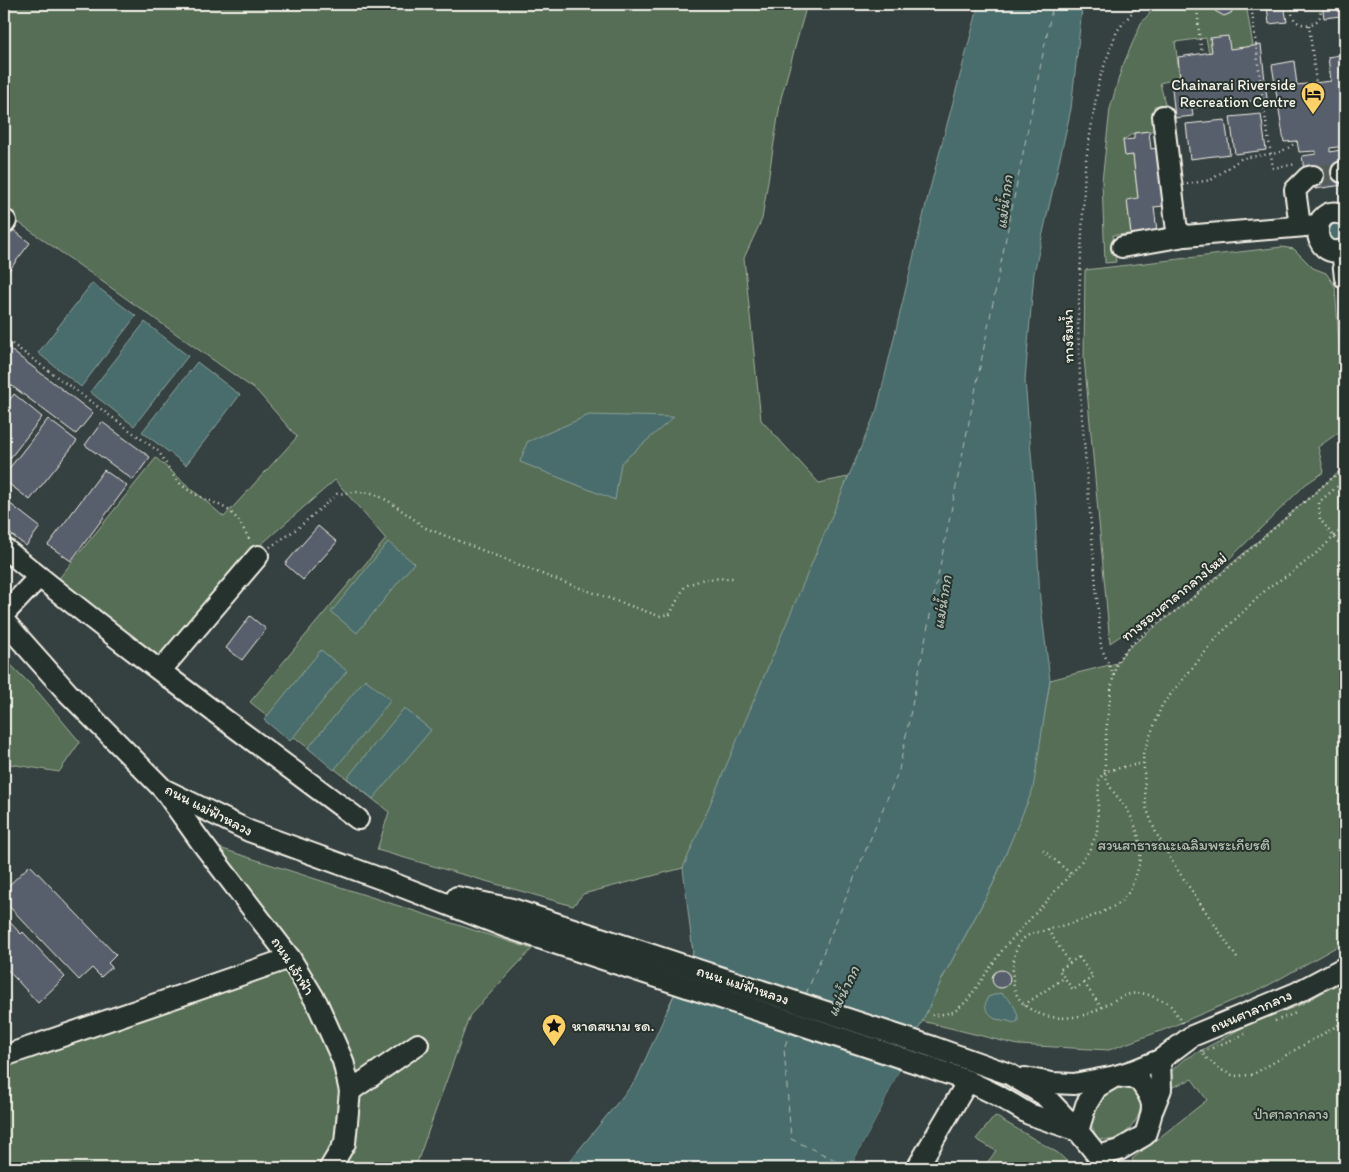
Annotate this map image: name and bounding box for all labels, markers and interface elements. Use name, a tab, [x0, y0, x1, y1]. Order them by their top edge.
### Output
place label: Chainarai Riverside Recreation Centre	[1171, 76, 1296, 111]
hotel icon: Chainarai Riverside Recreation Centre	[1300, 81, 1326, 115]
water label: แม่น้ำกก	[990, 173, 1017, 230]
street label: ทางริมน้ำ	[1057, 309, 1077, 363]
street label: ทางรอบศาลากลางใหม่	[1118, 549, 1230, 645]
water label: แม่น้ำกก	[927, 573, 956, 630]
street label: ถนน แม่ฟ้าหลวง	[162, 780, 256, 840]
park label: สวนสาธารณะเฉลิมพระเกียรติ	[1098, 836, 1270, 854]
street label: ถนน เจ้าฟ้า	[267, 933, 319, 999]
water label: แม่น้ำกก	[822, 961, 864, 1020]
street label: ถนน แม่ฟ้าหลวง	[694, 962, 792, 1008]
street label: ถนนศาลากลาง	[1207, 986, 1295, 1036]
place icon: หาดสนาม รด.	[541, 1013, 567, 1047]
place label: หาดสนาม รด.	[572, 1017, 654, 1035]
park label: ป่าศาลากลาง	[1253, 1105, 1329, 1123]

